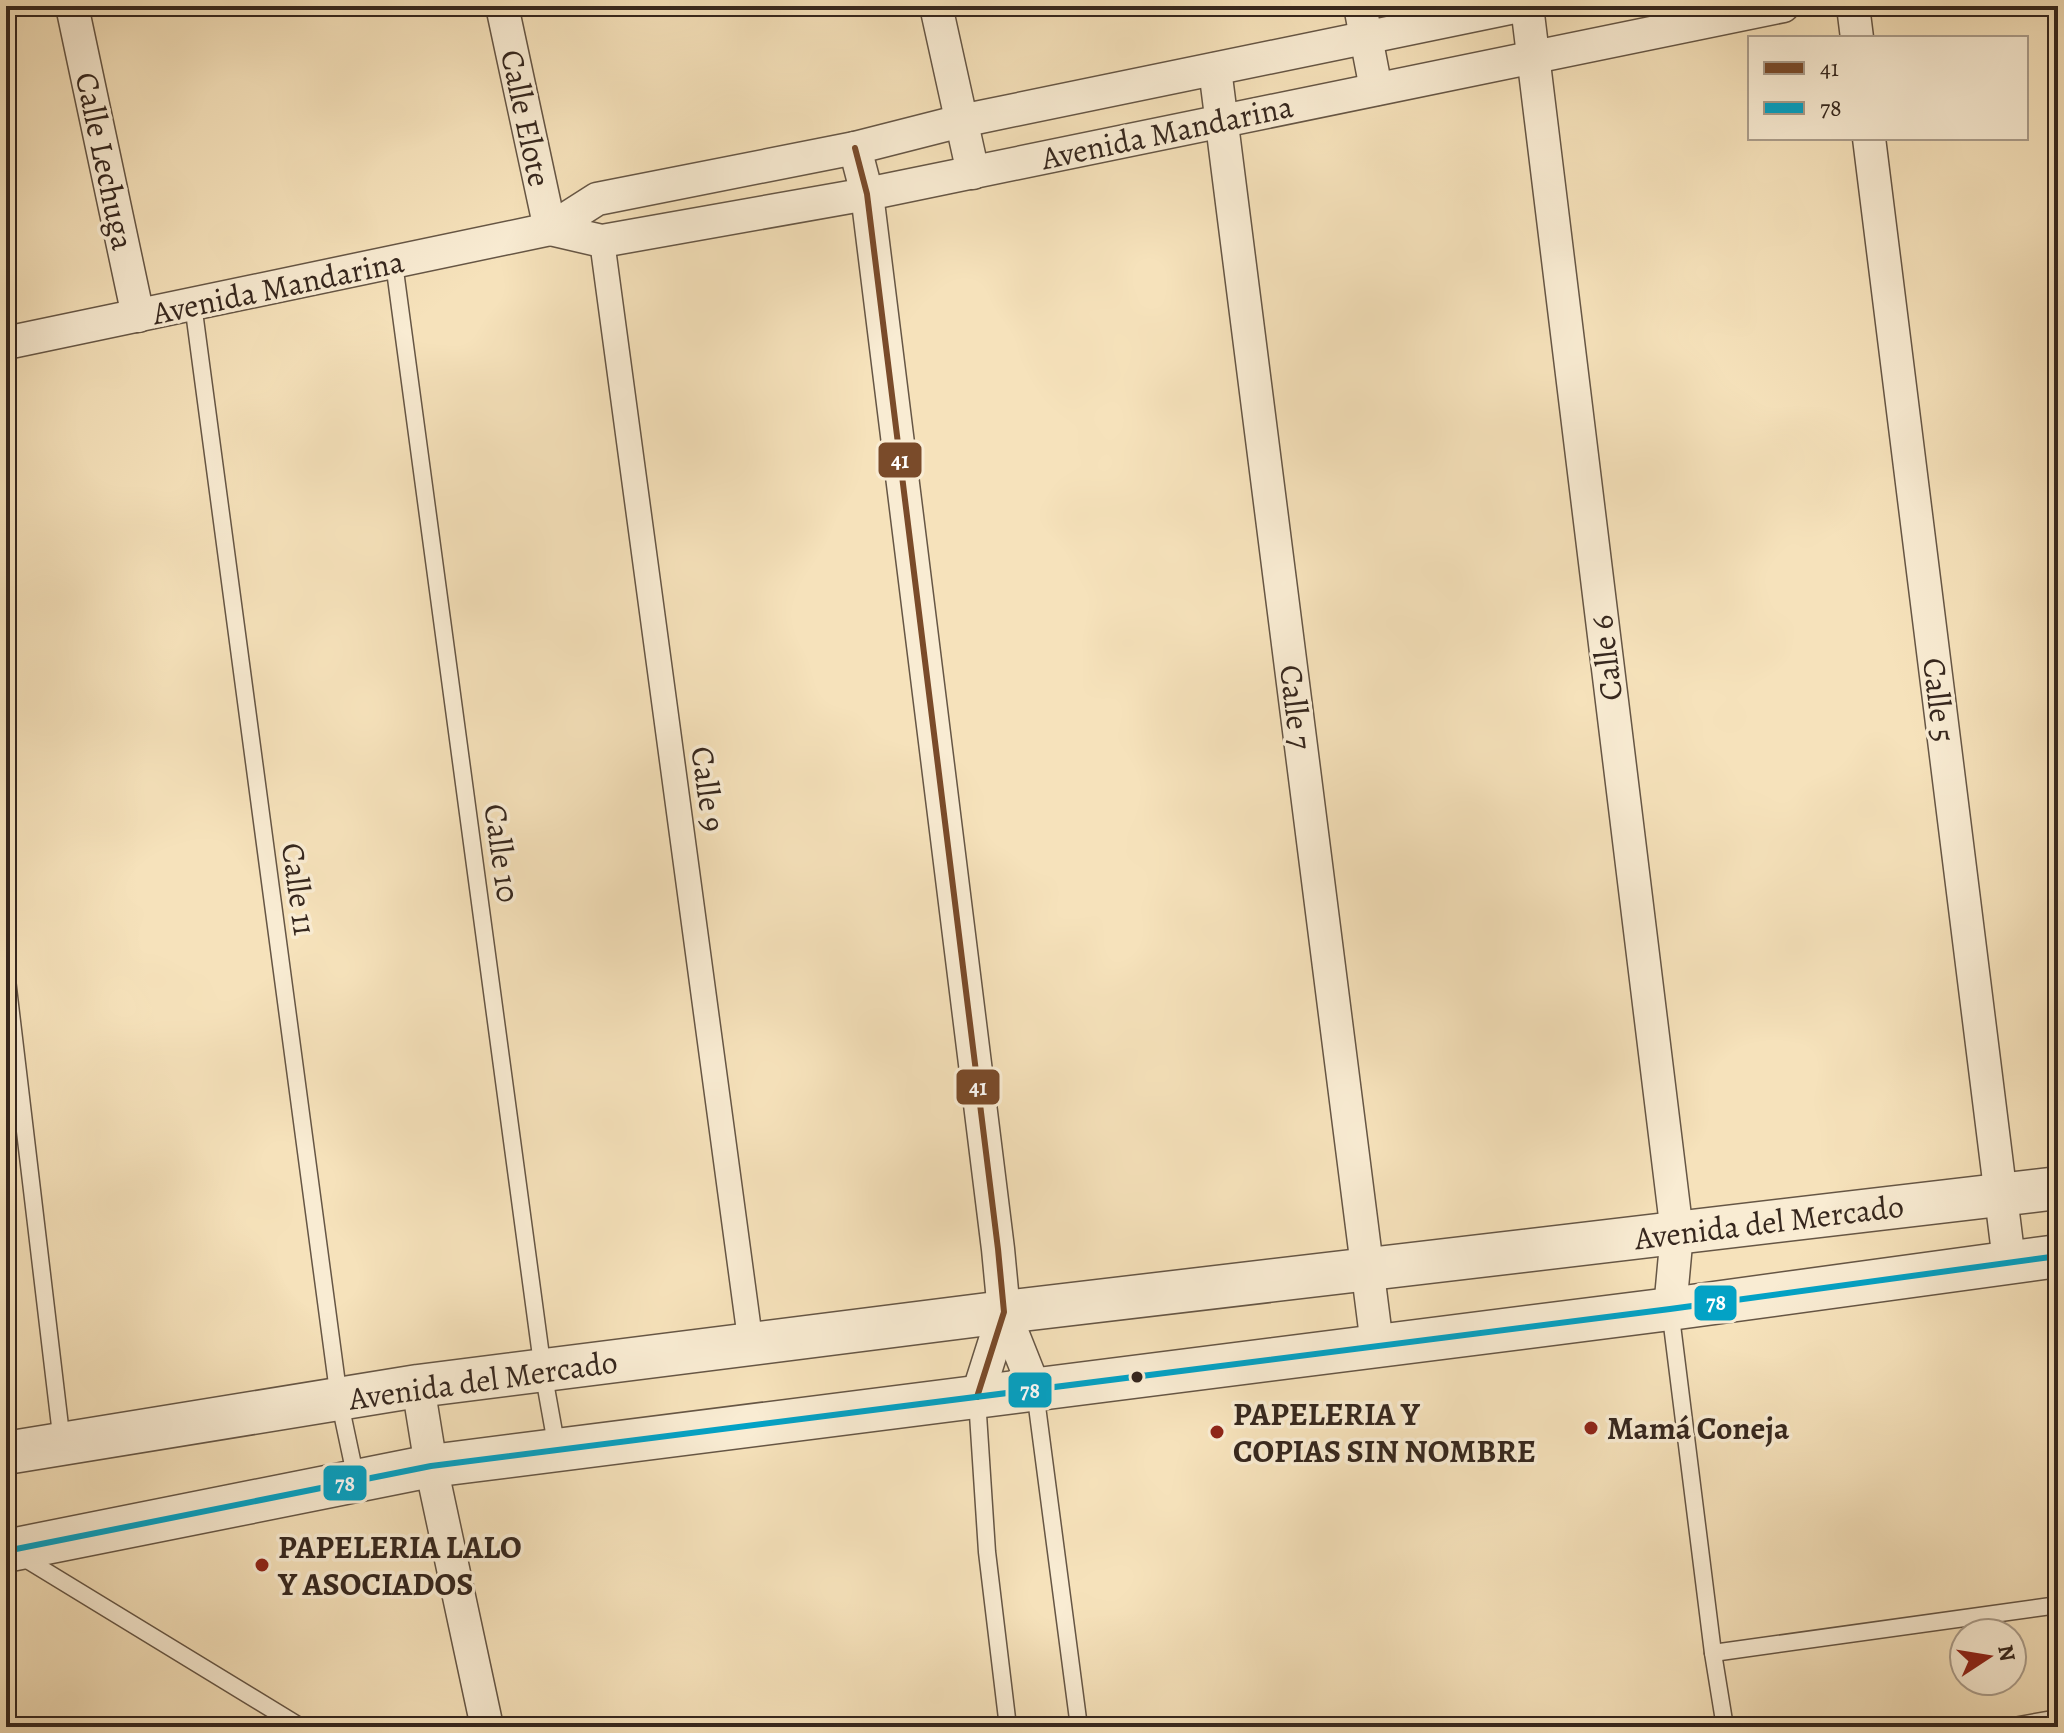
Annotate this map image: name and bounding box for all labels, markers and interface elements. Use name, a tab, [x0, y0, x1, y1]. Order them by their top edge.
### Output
legend	[1748, 36, 2028, 140]
street label: Calle Elote	[490, 46, 562, 190]
text: 41	[1820, 52, 1839, 84]
street label: Calle Lechuga	[65, 68, 145, 254]
street label: Avenida Mandarina	[1036, 84, 1297, 180]
text: 78	[1820, 92, 1842, 124]
street label: Avenida Mandarina	[147, 239, 408, 335]
line badge: 41	[877, 441, 923, 479]
text: 41	[891, 446, 909, 476]
street label: Calle 6	[1579, 613, 1633, 703]
street label: Calle 5	[1912, 655, 1966, 745]
street label: Calle 7	[1269, 662, 1323, 752]
street label: Calle 9	[680, 743, 736, 835]
street label: Calle 10	[473, 801, 531, 905]
street label: Calle 11	[271, 840, 327, 938]
line badge: 41	[955, 1068, 1001, 1106]
text: 41	[969, 1073, 987, 1103]
street label: Avenida del Mercado	[1631, 1184, 1906, 1260]
line badge: 78	[1693, 1284, 1738, 1322]
text: 78	[1706, 1288, 1726, 1318]
street label: Avenida del Mercado	[345, 1339, 620, 1421]
unlabelled marker	[1129, 1369, 1145, 1385]
line badge: 78	[1007, 1371, 1053, 1409]
text: 78	[1020, 1376, 1040, 1406]
place label: PAPELERIA Y COPIAS SIN NOMBRE	[1233, 1392, 1536, 1473]
place label: Mamá Coneja	[1607, 1406, 1790, 1450]
marker: Mamá Coneja	[1582, 1419, 1600, 1437]
marker: PAPELERIA Y COPIAS SIN NOMBRE	[1208, 1423, 1226, 1441]
line badge: 78	[322, 1464, 368, 1502]
text: 78	[335, 1469, 355, 1499]
place label: PAPELERIA LALO Y ASOCIADOS	[277, 1525, 522, 1606]
marker: PAPELERIA LALO Y ASOCIADOS	[253, 1556, 271, 1574]
north arrow	[1948, 1617, 2028, 1697]
text: N	[1990, 1642, 2023, 1664]

